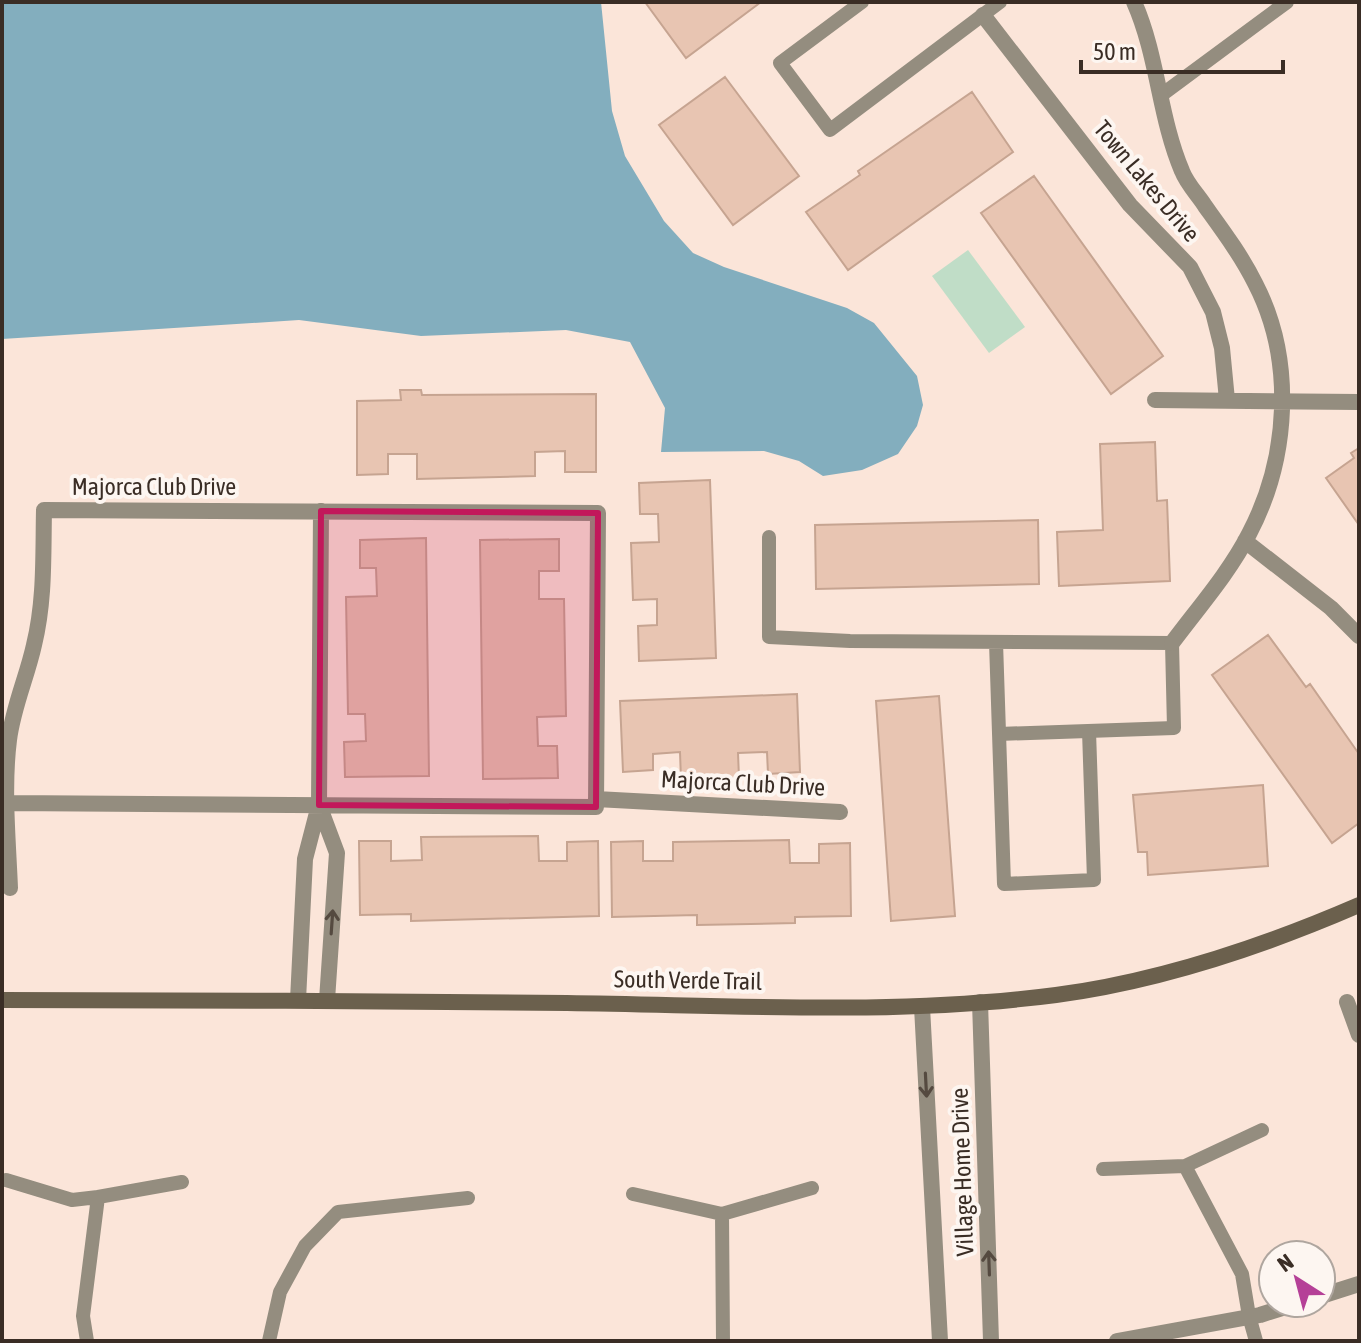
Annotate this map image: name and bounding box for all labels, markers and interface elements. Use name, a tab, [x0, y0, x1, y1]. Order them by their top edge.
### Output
scale bar	[1081, 24, 1283, 74]
text: 50 m	[1093, 38, 1136, 65]
street label: Town Lakes Drive	[1089, 115, 1205, 247]
street label: Majorca Club Drive	[72, 473, 236, 500]
street label: Majorca Club Drive	[660, 765, 826, 801]
one-way arrow	[325, 909, 340, 936]
street label: South Verde Trail	[614, 965, 763, 995]
one-way arrow	[919, 1071, 934, 1098]
street label: Village Home Drive	[946, 1087, 978, 1257]
north arrow	[1257, 1239, 1337, 1319]
text: N	[1272, 1248, 1298, 1277]
one-way arrow	[981, 1250, 996, 1277]

